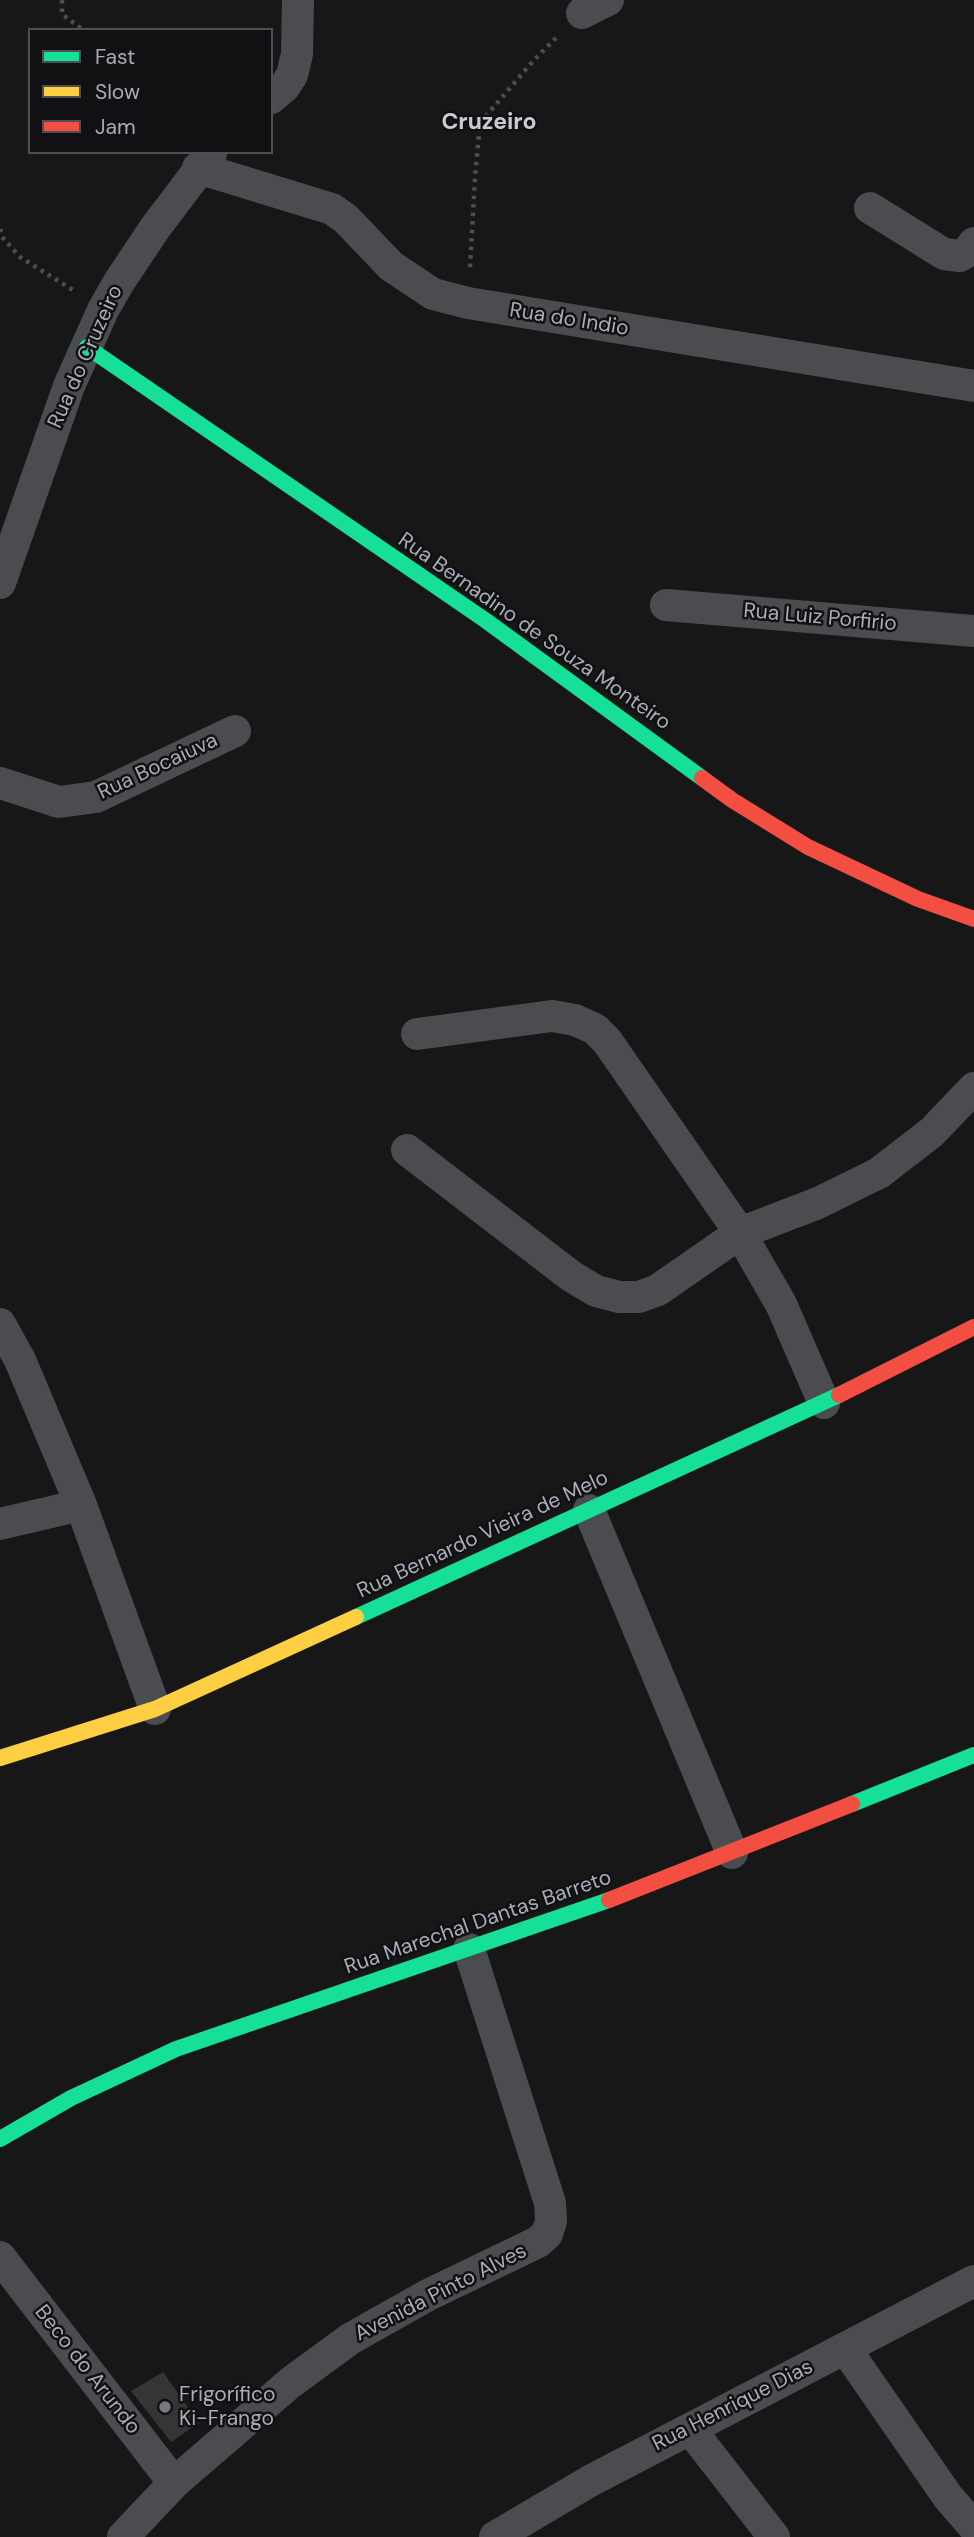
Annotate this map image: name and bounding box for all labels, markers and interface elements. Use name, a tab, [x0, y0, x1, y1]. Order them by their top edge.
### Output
legend	[28, 28, 273, 154]
text: Fast	[95, 43, 135, 71]
text: Slow	[95, 78, 140, 106]
district label: Cruzeiro	[441, 109, 537, 137]
text: Jam	[95, 113, 136, 141]
street label: Rua do Cruzeiro	[43, 282, 129, 432]
street label: Rua do Indio	[508, 298, 630, 342]
street label: Rua Bernadino de Souza Monteiro	[393, 528, 675, 736]
street label: Rua Luiz Porfirio	[742, 599, 898, 637]
street label: Rua Bocaiuva	[94, 728, 222, 806]
street label: Rua Bernardo Vieira de Melo	[353, 1466, 613, 1604]
street label: Rua Marechal Dantas Barreto	[341, 1865, 615, 1981]
street label: Avenida Pinto Alves	[351, 2239, 531, 2347]
street label: Beco do Arundo	[29, 2300, 145, 2440]
street label: Rua Henrique Dias	[649, 2355, 817, 2457]
place label: Frigorífico Ki-Frango	[179, 2382, 276, 2432]
marker: Frigorífico Ki-Frango	[157, 2399, 173, 2415]

